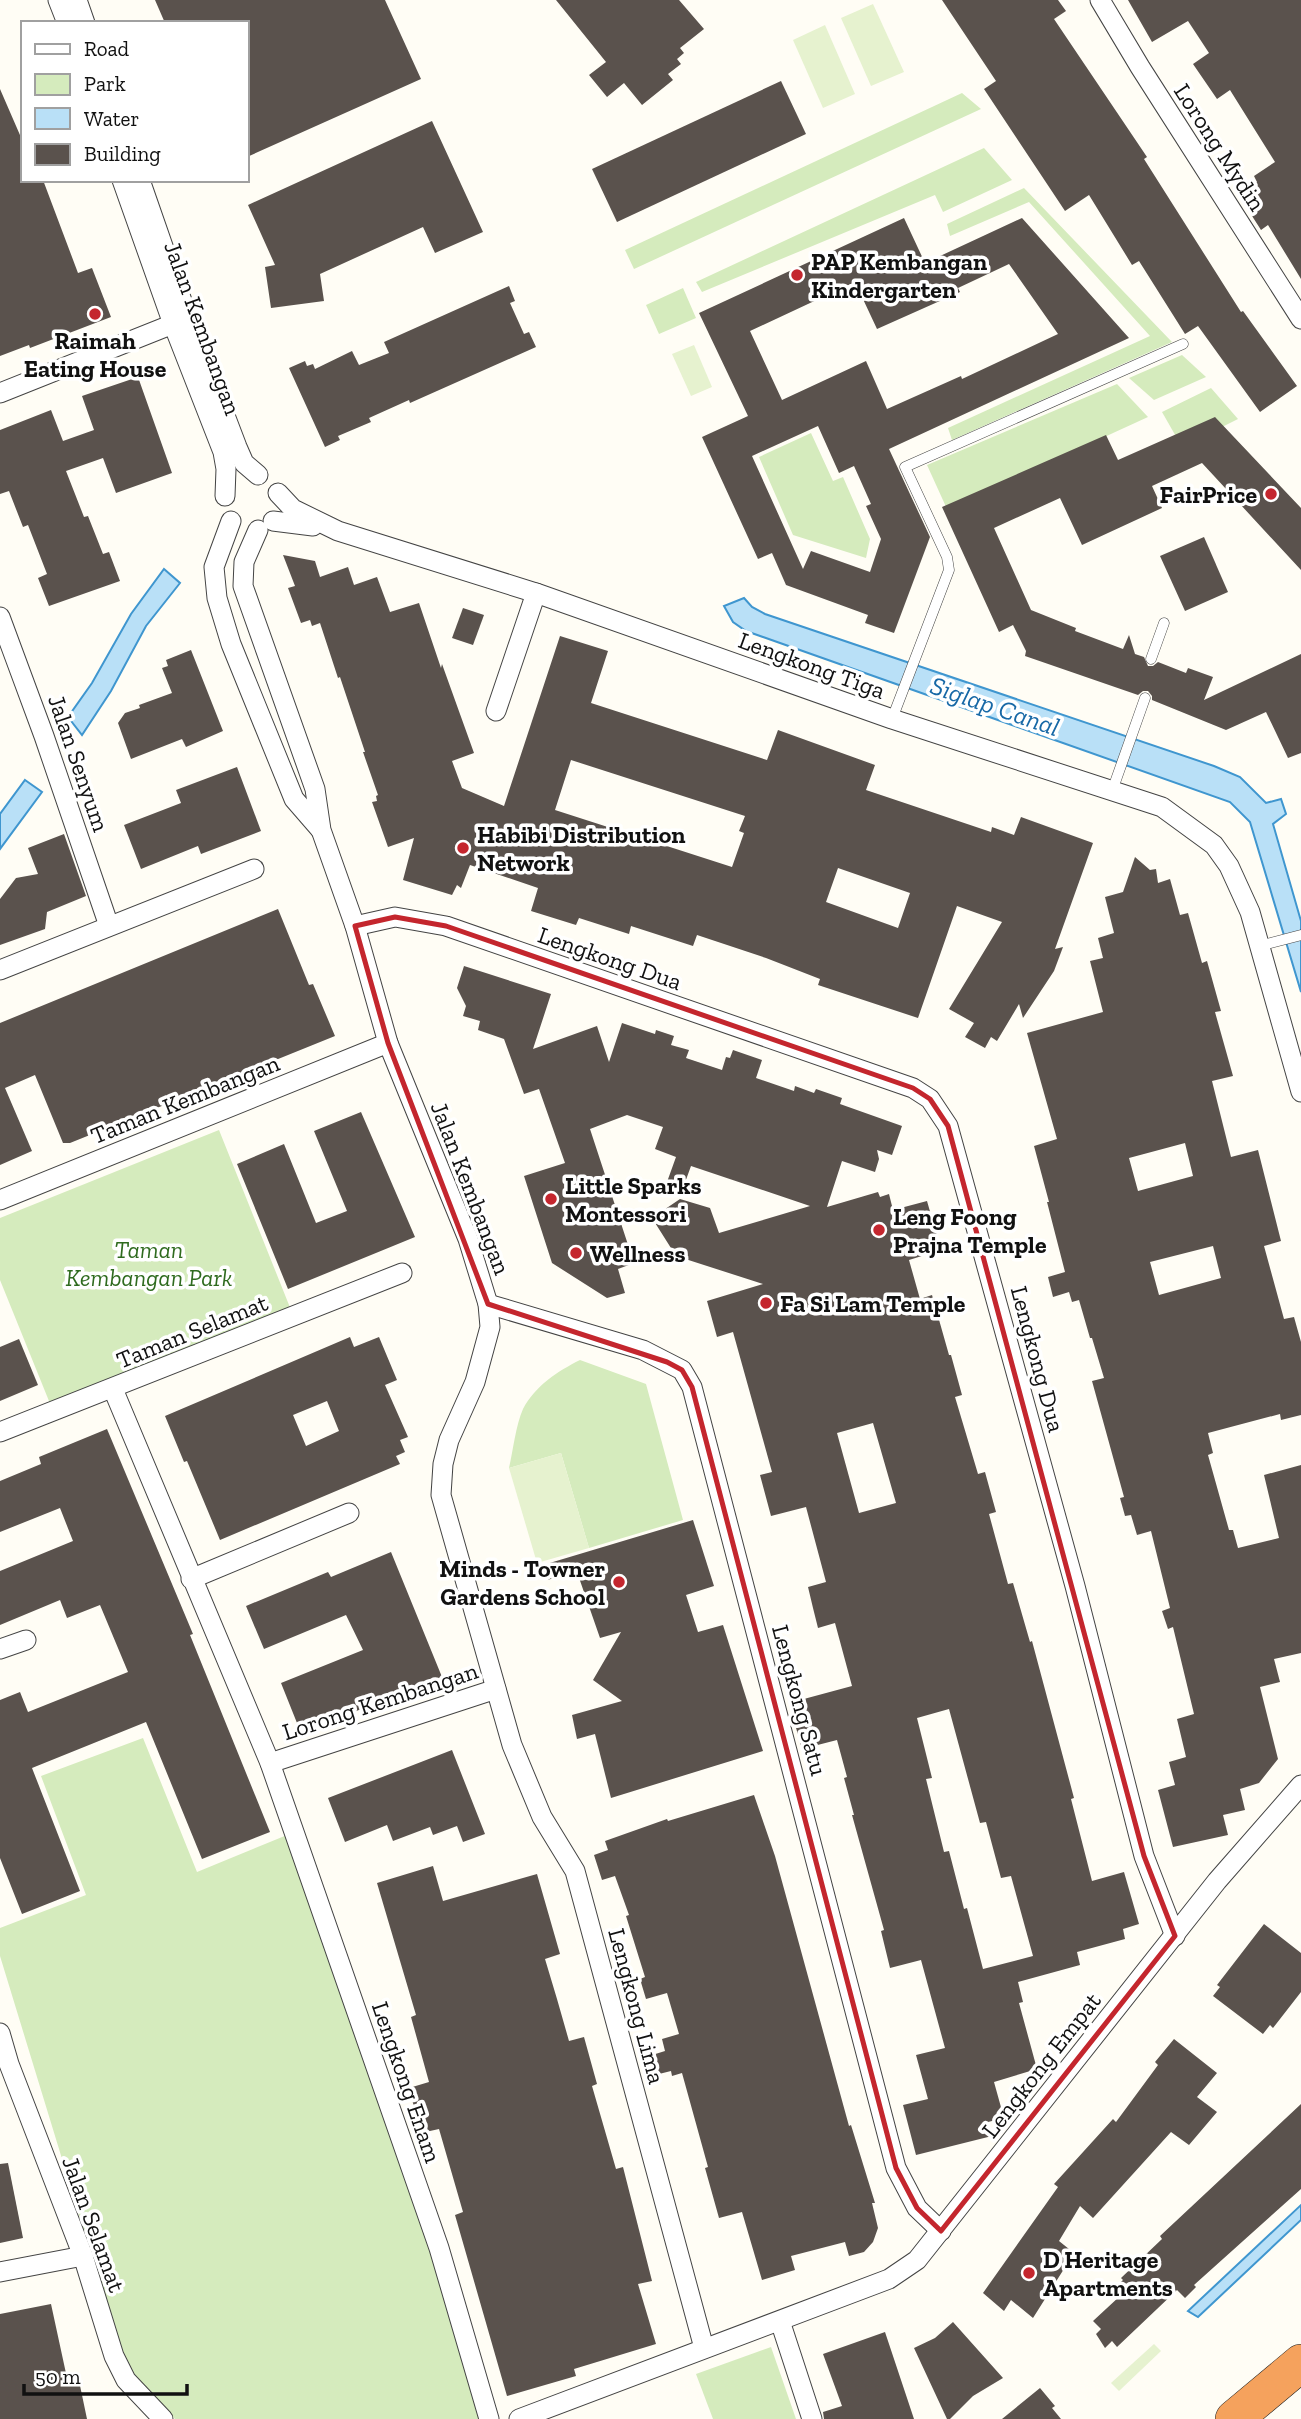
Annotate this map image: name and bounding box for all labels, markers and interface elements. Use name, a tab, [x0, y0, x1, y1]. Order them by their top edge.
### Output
legend	[21, 21, 248, 182]
text: Road	[84, 36, 130, 61]
text: Park	[84, 71, 126, 96]
street label: Lorong Mydin	[1168, 78, 1272, 216]
text: Water	[84, 106, 139, 131]
text: Building	[84, 141, 161, 166]
street label: Jalan Kembangan	[158, 237, 248, 419]
place label: PAP Kembangan Kindergarten	[811, 247, 987, 304]
marker: PAP Kembangan Kindergarten	[789, 267, 805, 283]
marker: Raimah Eating House	[87, 306, 103, 322]
place label: Raimah Eating House	[24, 326, 167, 383]
place label: FairPrice	[1160, 480, 1257, 509]
marker: FairPrice	[1263, 486, 1279, 502]
street label: Lengkong Tiga	[735, 625, 890, 705]
water label: Siglap Canal	[926, 669, 1064, 743]
street label: Jalan Senyum	[42, 691, 116, 835]
place label: Habibi Distribution Network	[477, 820, 686, 877]
marker: Habibi Distribution Network	[455, 840, 471, 856]
street label: Lengkong Dua	[534, 920, 686, 996]
street label: Taman Kembangan	[86, 1048, 284, 1150]
street label: Jalan Kembangan	[425, 1098, 517, 1279]
place label: Little Sparks Montessori	[565, 1171, 702, 1228]
marker: Little Sparks Montessori	[543, 1191, 559, 1207]
place label: Leng Foong Prajna Temple	[893, 1202, 1047, 1259]
marker: Leng Foong Prajna Temple	[871, 1222, 887, 1238]
park label: Taman Kembangan Park	[66, 1235, 233, 1292]
place label: Wellness	[590, 1239, 685, 1268]
marker: Wellness	[568, 1245, 584, 1261]
street label: Lengkong Dua	[1005, 1283, 1072, 1436]
street label: Taman Selamat	[112, 1287, 272, 1375]
place label: Fa Si Lam Temple	[780, 1289, 966, 1318]
marker: Fa Si Lam Temple	[758, 1295, 774, 1311]
place label: Minds - Towner Gardens School	[439, 1554, 605, 1611]
marker: Minds - Towner Gardens School	[611, 1574, 627, 1590]
street label: Lengkong Satu	[766, 1622, 834, 1779]
street label: Lorong Kembangan	[279, 1656, 482, 1746]
street label: Lengkong Lima	[602, 1925, 672, 2087]
street label: Lengkong Empat	[975, 1986, 1107, 2143]
street label: Lengkong Enam	[366, 1998, 448, 2166]
street label: Jalan Selamat	[56, 2152, 132, 2296]
place label: D Heritage Apartments	[1043, 2245, 1173, 2302]
marker: D Heritage Apartments	[1021, 2265, 1037, 2281]
scale bar	[24, 2352, 187, 2396]
text: 50 m	[35, 2364, 81, 2389]

